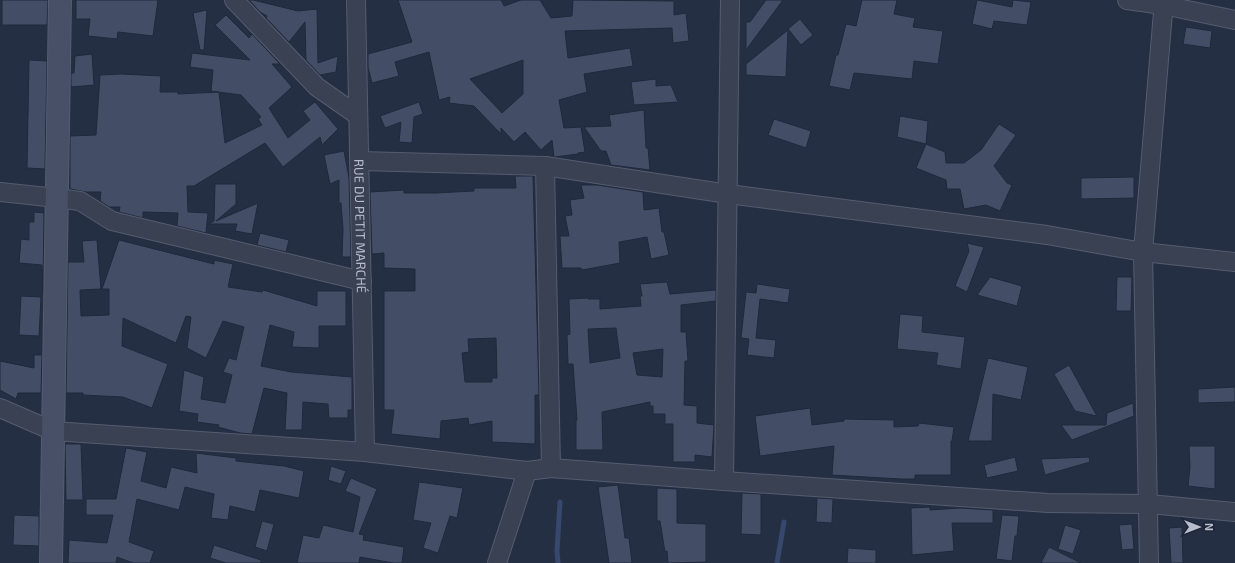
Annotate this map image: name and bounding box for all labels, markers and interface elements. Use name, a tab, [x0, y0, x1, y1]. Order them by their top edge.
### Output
street label: RUE DU PETIT MARCHÉ	[351, 159, 371, 293]
north arrow	[1179, 507, 1219, 547]
text: N	[1203, 523, 1216, 531]

